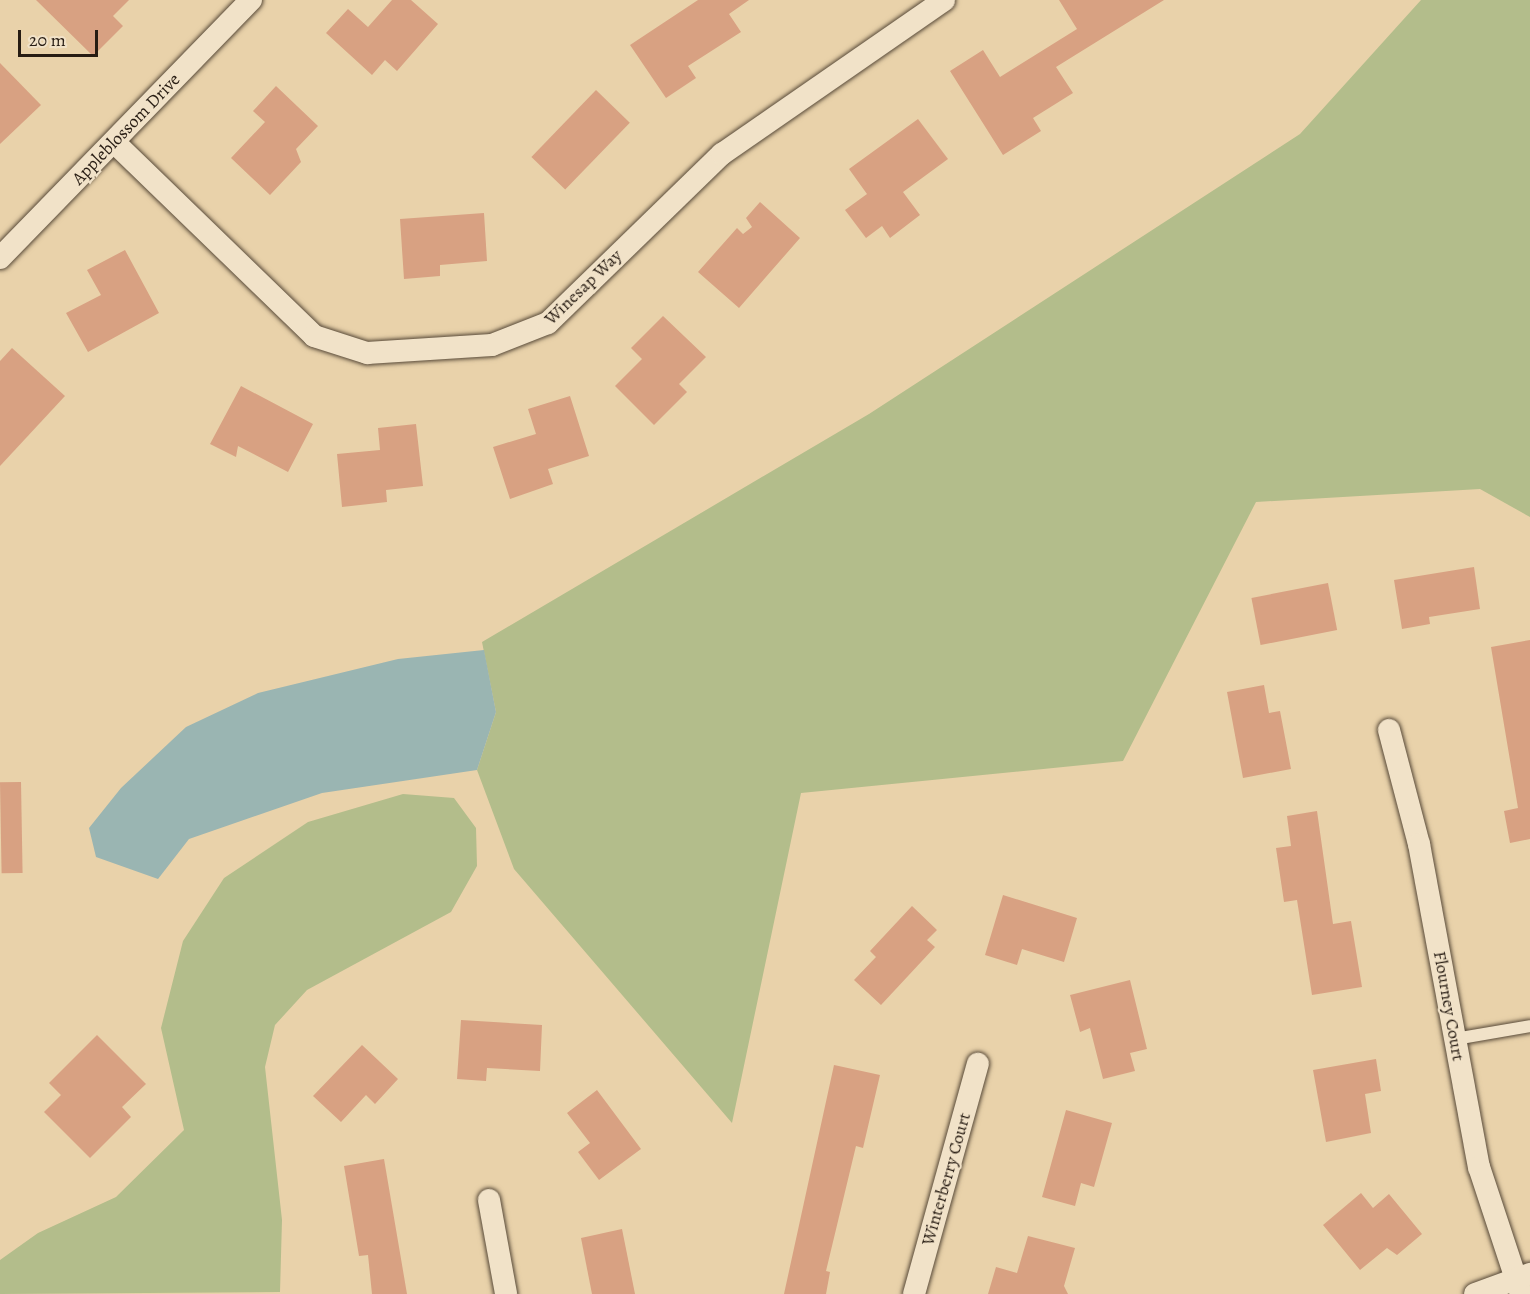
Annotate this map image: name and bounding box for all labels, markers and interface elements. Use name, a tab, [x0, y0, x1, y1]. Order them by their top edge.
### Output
scale bar	[21, 18, 100, 56]
text: 20 m	[29, 28, 66, 52]
street label: Appleblossom Drive	[67, 69, 185, 189]
street label: Winesap Way	[540, 245, 626, 329]
street label: Flourney Court	[1429, 949, 1469, 1063]
street label: Winterberry Court	[917, 1110, 975, 1248]

